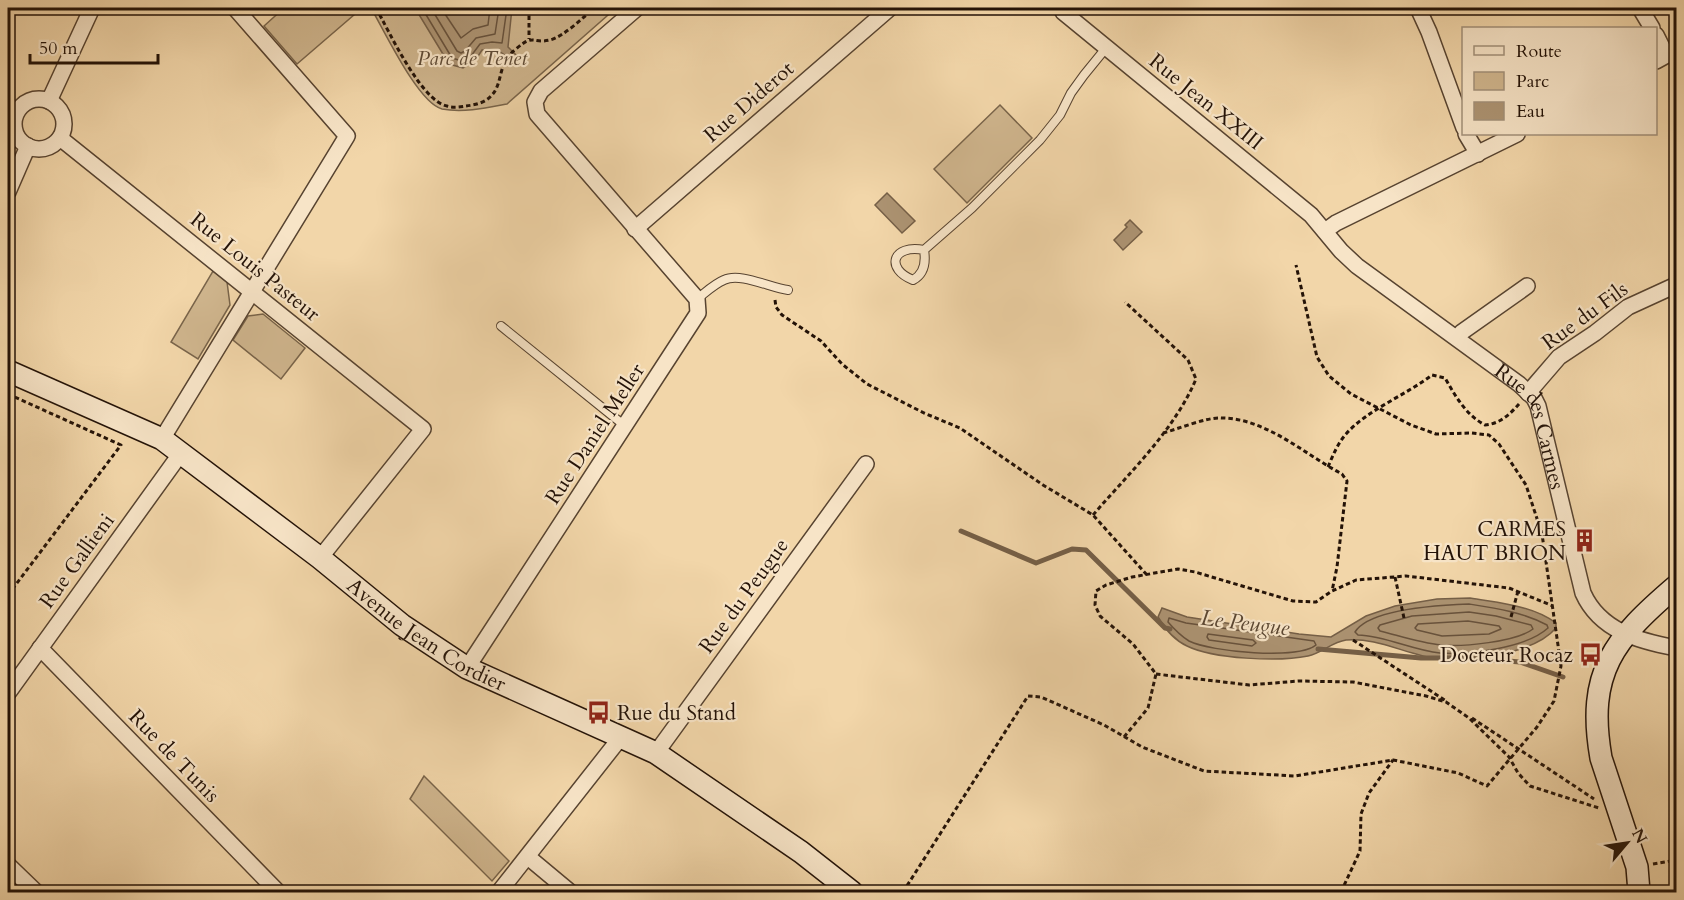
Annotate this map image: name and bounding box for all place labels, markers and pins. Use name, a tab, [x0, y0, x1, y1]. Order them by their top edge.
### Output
place label: CARMES HAUT BRION	[1423, 515, 1566, 568]
building icon: CARMES HAUT BRION	[1571, 528, 1597, 554]
place label: Docteur Rocaz	[1440, 641, 1574, 670]
bus stop icon: Docteur Rocaz	[1578, 642, 1604, 668]
place label: Rue du Stand	[617, 699, 736, 728]
bus stop icon: Rue du Stand	[586, 700, 612, 726]

